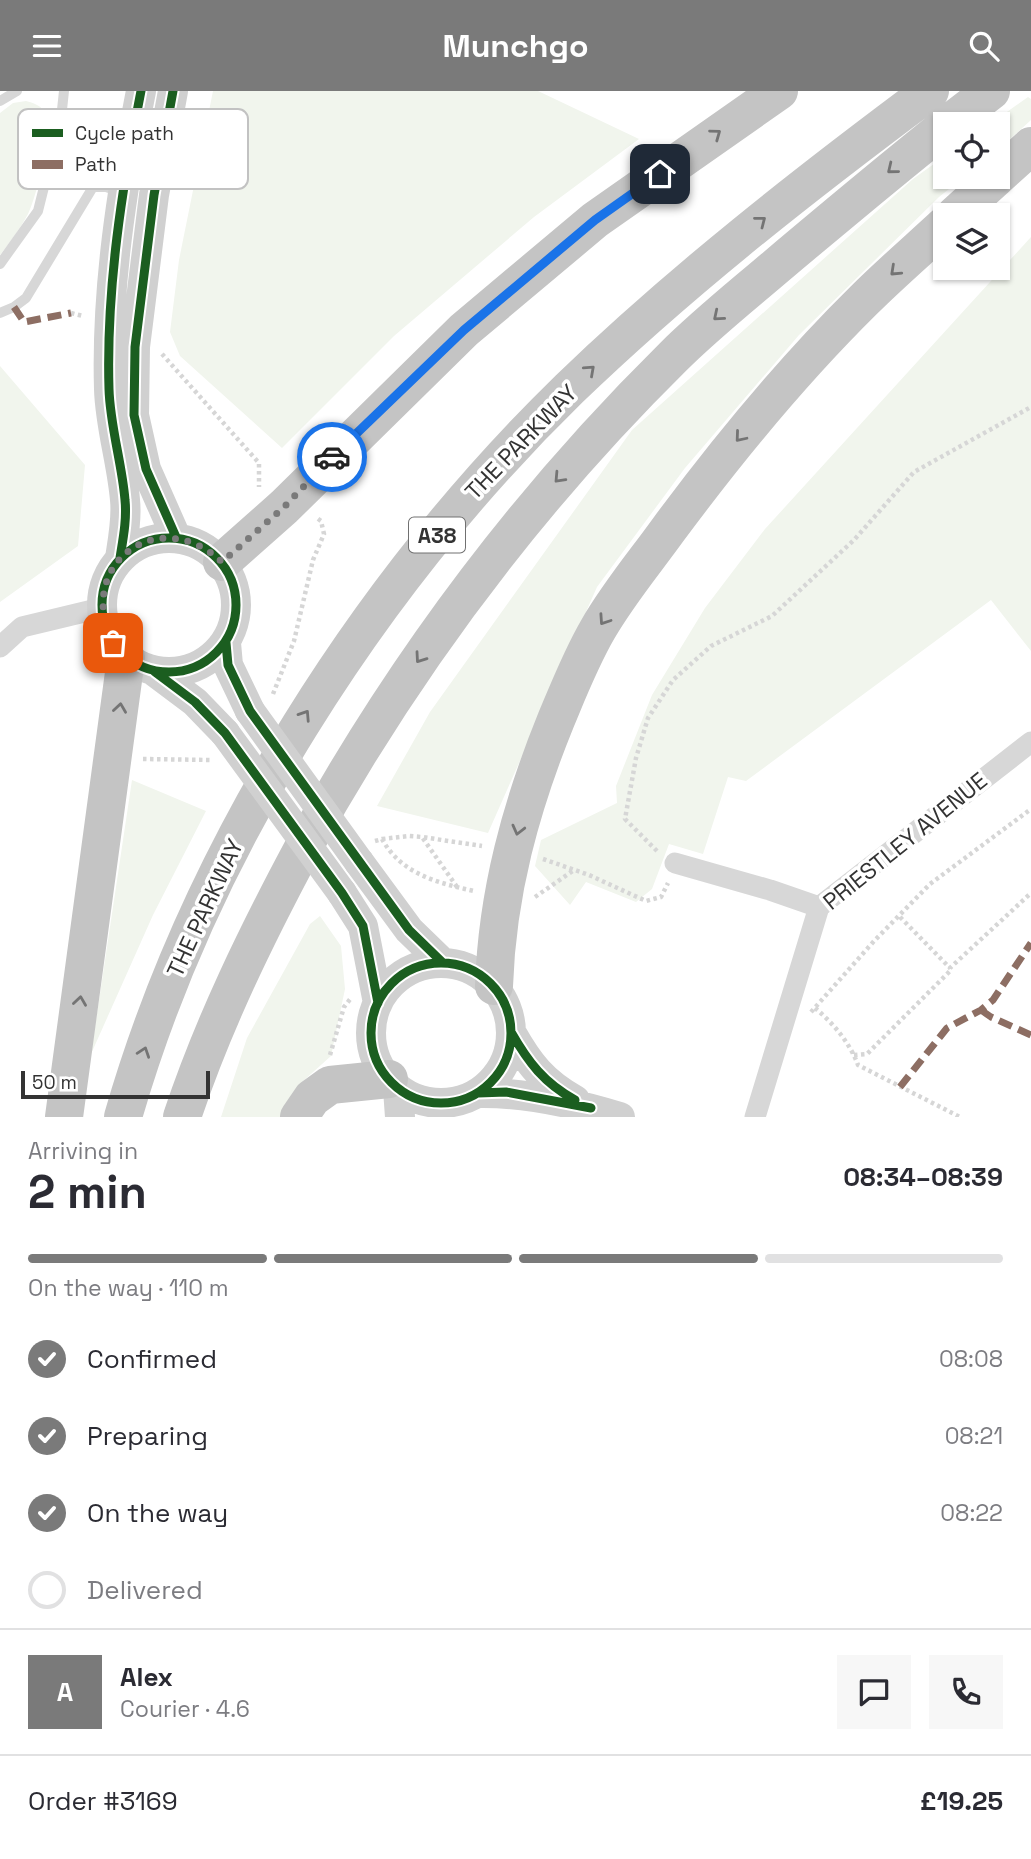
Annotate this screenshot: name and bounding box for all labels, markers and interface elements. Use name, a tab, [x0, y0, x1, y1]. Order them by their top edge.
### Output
text: Munchgo	[442, 26, 589, 66]
icon: menu	[28, 27, 66, 65]
icon: search	[965, 27, 1003, 65]
legend	[18, 109, 248, 189]
map controls	[933, 112, 1010, 280]
button: locate	[933, 112, 1010, 189]
text: Cycle path	[75, 121, 174, 146]
one-way arrow	[708, 130, 721, 142]
pin	[630, 144, 690, 204]
text: Path	[75, 152, 117, 177]
icon: home	[641, 155, 679, 193]
one-way arrow	[887, 161, 900, 173]
button: layers	[933, 203, 1010, 280]
one-way arrow	[754, 216, 766, 229]
one-way arrow	[890, 263, 903, 276]
one-way arrow	[713, 308, 726, 320]
one-way arrow	[582, 366, 595, 379]
street label: THE PARKWAY	[458, 378, 584, 506]
courier	[297, 422, 367, 492]
one-way arrow	[736, 429, 748, 442]
icon: car	[313, 438, 351, 476]
one-way arrow	[554, 470, 567, 483]
road number: A38	[409, 517, 465, 553]
one-way arrow	[600, 612, 612, 625]
pin	[83, 613, 143, 673]
icon: bag	[94, 624, 132, 662]
one-way arrow	[416, 650, 428, 663]
one-way arrow	[113, 702, 128, 714]
one-way arrow	[297, 710, 310, 723]
street label: PRIESTLEY AVENUE	[817, 766, 993, 916]
one-way arrow	[512, 823, 526, 835]
street label: THE PARKWAY	[160, 834, 250, 982]
one-way arrow	[73, 995, 88, 1007]
one-way arrow	[136, 1047, 150, 1059]
scale bar	[21, 1068, 210, 1100]
text: 50 m	[32, 1070, 77, 1095]
text: Arriving in	[28, 1136, 138, 1166]
text: 08:34–08:39	[843, 1160, 1003, 1194]
text: 2 min	[28, 1163, 147, 1221]
text: On the way · 110 m	[28, 1273, 229, 1303]
icon: check	[28, 1340, 66, 1378]
text: Confirmed	[87, 1342, 217, 1376]
text: 08:08	[939, 1344, 1003, 1374]
icon: check	[28, 1417, 66, 1455]
text: Preparing	[87, 1419, 208, 1453]
text: 08:21	[945, 1421, 1003, 1451]
icon: check	[28, 1494, 66, 1532]
text: On the way	[87, 1496, 228, 1530]
text: 08:22	[940, 1498, 1003, 1528]
text: Delivered	[87, 1573, 203, 1607]
button: chat	[837, 1655, 911, 1729]
button: phone	[929, 1655, 1003, 1729]
text: Alex	[120, 1660, 173, 1694]
text: A	[57, 1675, 73, 1709]
text: Courier · 4.6	[120, 1694, 250, 1724]
text: Order #3169	[28, 1784, 178, 1818]
text: £19.25	[920, 1784, 1003, 1818]

